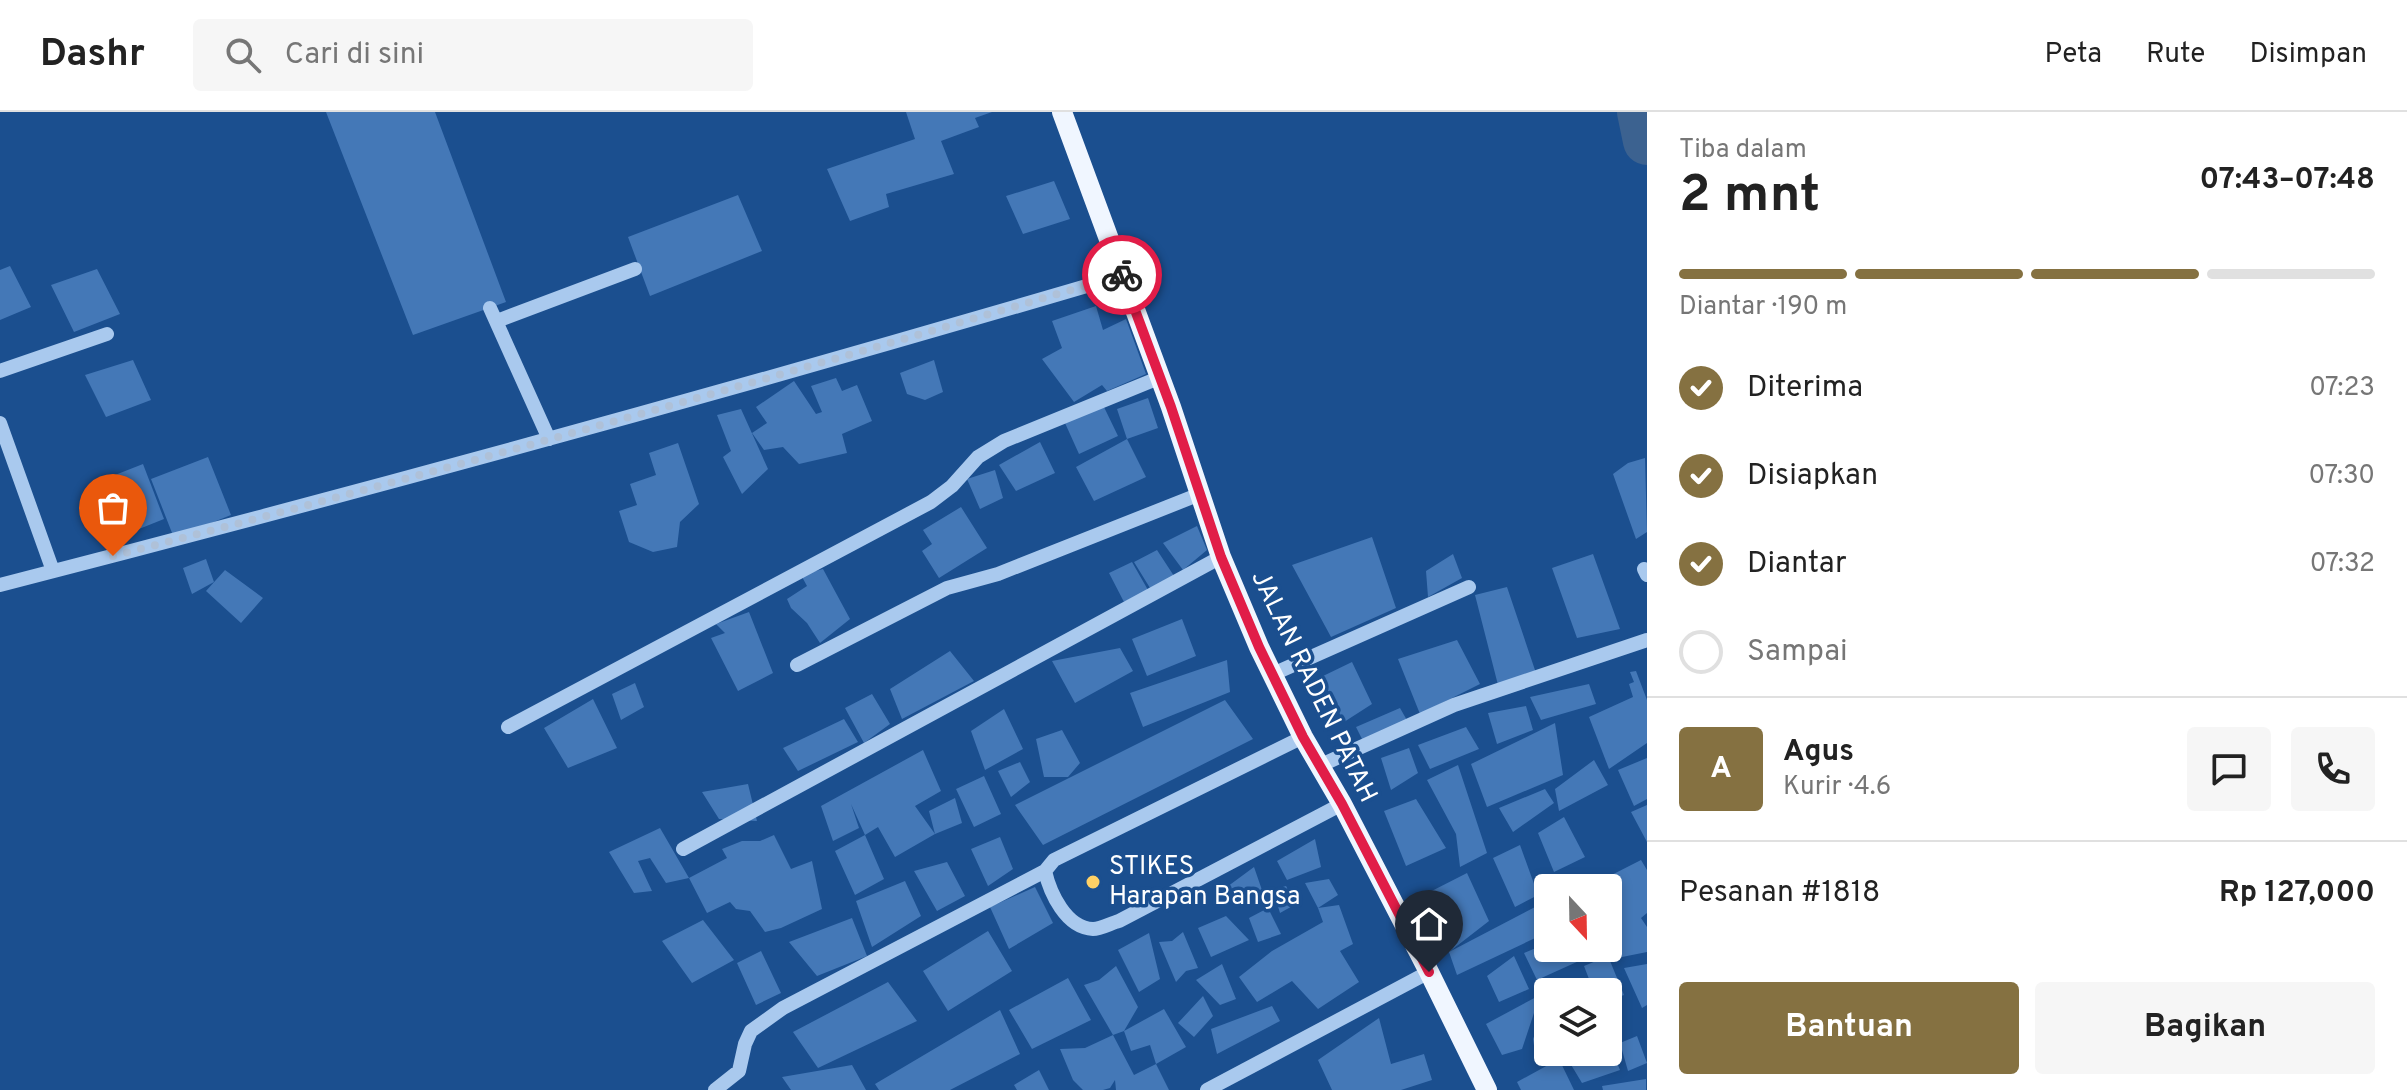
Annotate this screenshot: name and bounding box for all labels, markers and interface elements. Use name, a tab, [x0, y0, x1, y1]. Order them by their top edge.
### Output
search box	[193, 19, 753, 91]
text: Dashr	[40, 31, 145, 80]
icon: search	[221, 33, 265, 77]
text: Cari di sini	[285, 37, 424, 74]
text: Peta	[2045, 37, 2102, 73]
text: Rute	[2146, 37, 2205, 73]
text: Disimpan	[2249, 37, 2367, 73]
text: Tiba dalam	[1679, 134, 1807, 167]
text: 07:43–07:48	[2200, 162, 2375, 199]
text: 2 mnt	[1679, 164, 1820, 230]
courier	[1082, 235, 1162, 315]
icon: bike	[1100, 253, 1144, 297]
text: Diantar · 190 m	[1679, 291, 1847, 324]
icon: check	[1679, 366, 1723, 410]
text: Diterima	[1747, 370, 1863, 407]
text: 07:23	[2309, 372, 2375, 405]
icon: check	[1679, 454, 1723, 498]
text: Disiapkan	[1747, 458, 1878, 495]
text: 07:30	[2309, 460, 2375, 493]
pin	[79, 474, 147, 556]
icon: bag	[91, 486, 135, 530]
icon: check	[1679, 542, 1723, 586]
text: Diantar	[1747, 546, 1847, 583]
text: 07:32	[2310, 548, 2375, 581]
street label: JALAN RADEN PATAH	[1242, 566, 1384, 808]
text: Sampai	[1747, 634, 1848, 671]
button: chat	[2187, 727, 2271, 811]
button: phone	[2291, 727, 2375, 811]
text: Agus	[1783, 734, 1854, 771]
text: A	[1710, 751, 1732, 788]
text: Kurir · 4.6	[1783, 771, 1891, 804]
place label: STIKES Harapan Bangsa	[1109, 851, 1300, 914]
marker: STIKES Harapan Bangsa	[1084, 873, 1102, 891]
north arrow	[1534, 874, 1622, 962]
map controls	[1534, 874, 1622, 1066]
text: Pesanan #1818	[1679, 875, 1880, 912]
text: Rp 127,000	[2219, 875, 2375, 912]
pin	[1395, 890, 1463, 972]
icon: home	[1407, 902, 1451, 946]
button: layers	[1534, 978, 1622, 1066]
button: Bantuan	[1679, 982, 2019, 1074]
button: Bagikan	[2035, 982, 2375, 1074]

